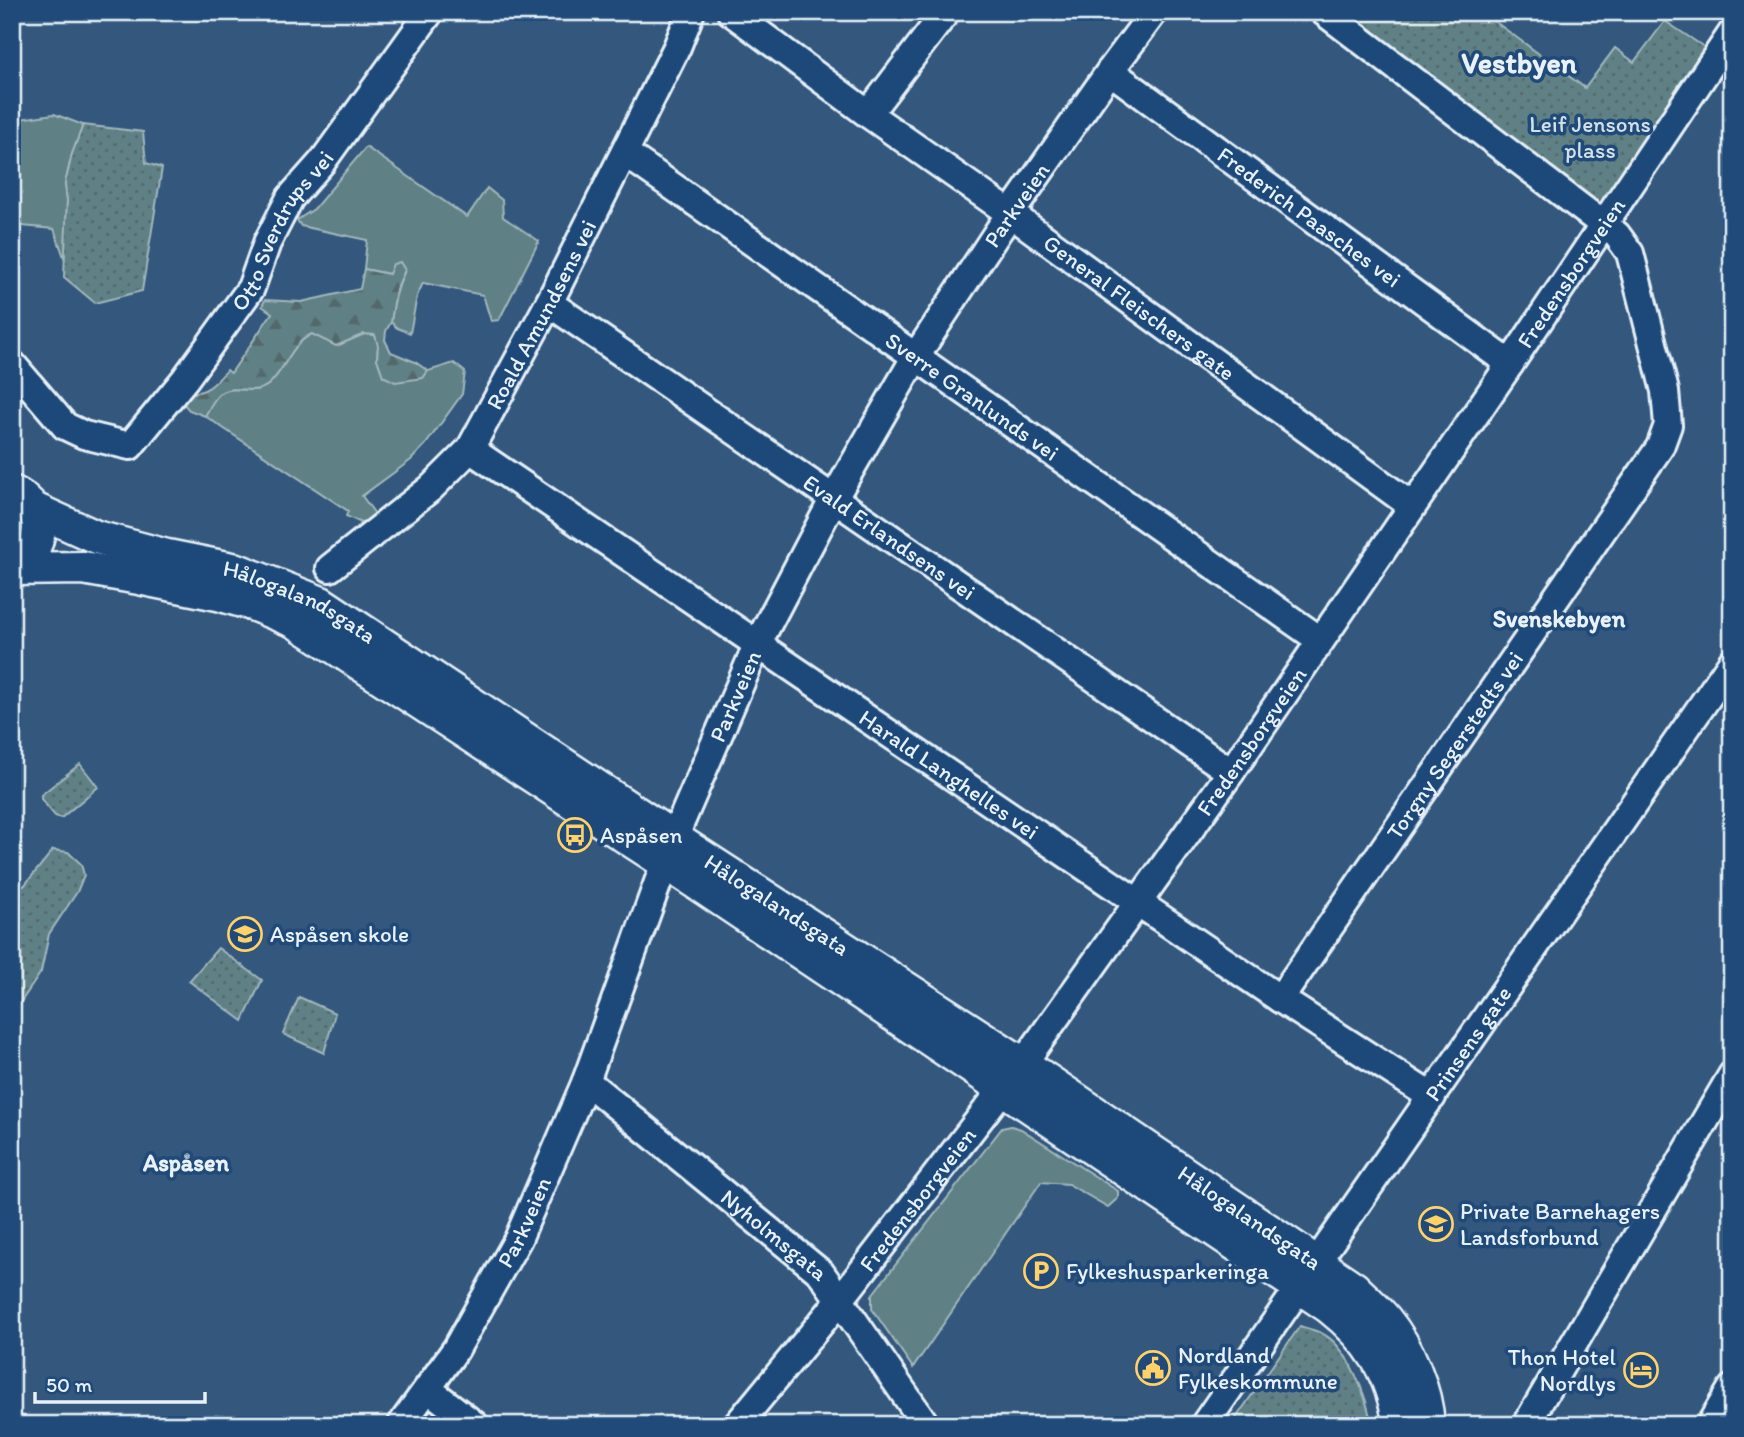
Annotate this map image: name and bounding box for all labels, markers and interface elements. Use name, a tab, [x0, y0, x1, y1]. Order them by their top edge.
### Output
district label: Vestbyen	[1461, 44, 1578, 81]
park label: Leif Jensons plass	[1529, 110, 1651, 164]
street label: Frederich Paasches vei	[1212, 141, 1406, 293]
street label: Otto Sverdrups vei	[225, 145, 340, 316]
street label: Parkveien	[978, 157, 1056, 253]
street label: Fredensborgveien	[1511, 193, 1631, 353]
street label: Roald Amundsens vei	[480, 215, 602, 414]
street label: General Fleischers gate	[1038, 228, 1241, 387]
street label: Sverre Granlunds vei	[880, 326, 1064, 467]
street label: Evald Erlandsens vei	[798, 468, 981, 606]
street label: Hålogalandsgata	[221, 554, 381, 650]
district label: Svenskebyen	[1493, 604, 1626, 634]
street label: Parkveien	[703, 646, 767, 746]
street label: Torgny Segerstedts vei	[1380, 646, 1529, 845]
street label: Fredensborgveien	[1190, 662, 1313, 821]
street label: Harald Langhelles vei	[854, 703, 1044, 845]
bus stop icon: Aspåsen	[556, 816, 594, 854]
place label: Aspåsen	[600, 821, 683, 849]
street label: Hålogalandsgata	[699, 847, 855, 962]
school or university icon: Aspåsen skole	[226, 915, 264, 953]
place label: Aspåsen skole	[270, 920, 409, 948]
street label: Prinsens gate	[1419, 981, 1518, 1106]
street label: Fredensborgveien	[853, 1122, 982, 1277]
district label: Aspåsen	[142, 1148, 230, 1178]
street label: Hålogalandsgata	[1173, 1159, 1327, 1276]
street label: Parkveien	[491, 1173, 557, 1272]
street label: Nyholmsgata	[715, 1183, 833, 1287]
place label: Private Barnehagers Landsforbund	[1460, 1197, 1660, 1251]
school or university icon: Private Barnehagers Landsforbund	[1417, 1205, 1455, 1243]
parking icon: Fylkeshusparkeringa	[1022, 1252, 1060, 1290]
place label: Fylkeshusparkeringa	[1066, 1257, 1269, 1285]
place label: Nordland Fylkeskommune	[1178, 1341, 1338, 1395]
place label: Thon Hotel Nordlys	[1508, 1343, 1616, 1397]
public building icon: Nordland Fylkeskommune	[1134, 1349, 1172, 1387]
hotel icon: Thon Hotel Nordlys	[1622, 1351, 1660, 1389]
scale bar	[35, 1360, 205, 1404]
text: 50 m	[46, 1372, 93, 1397]

